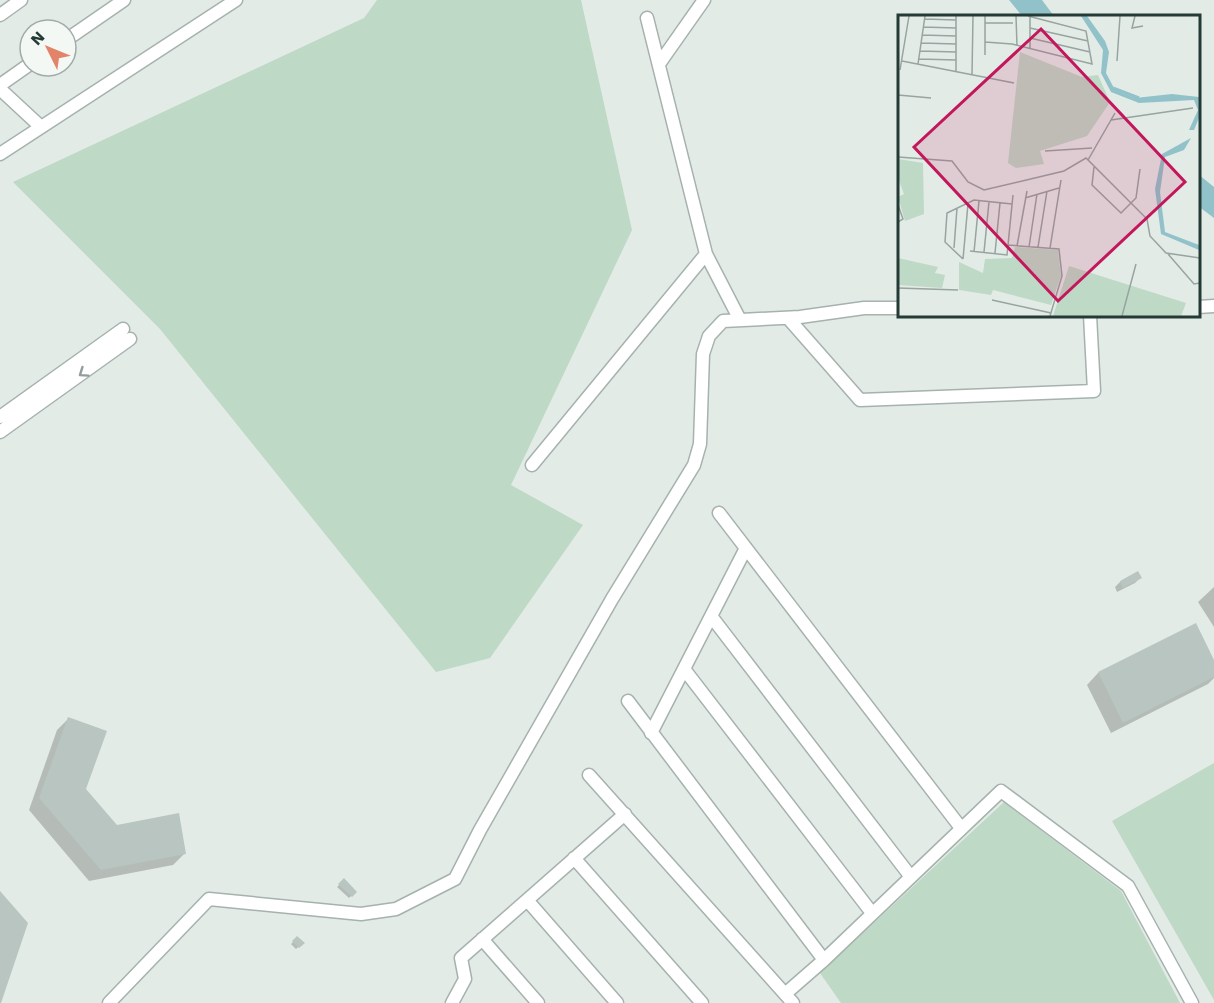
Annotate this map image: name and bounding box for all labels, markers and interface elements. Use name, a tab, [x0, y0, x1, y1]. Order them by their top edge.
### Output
inset map	[898, 15, 1199, 316]
north arrow	[18, 18, 78, 78]
text: N	[26, 27, 48, 49]
one-way arrow	[78, 366, 89, 377]

